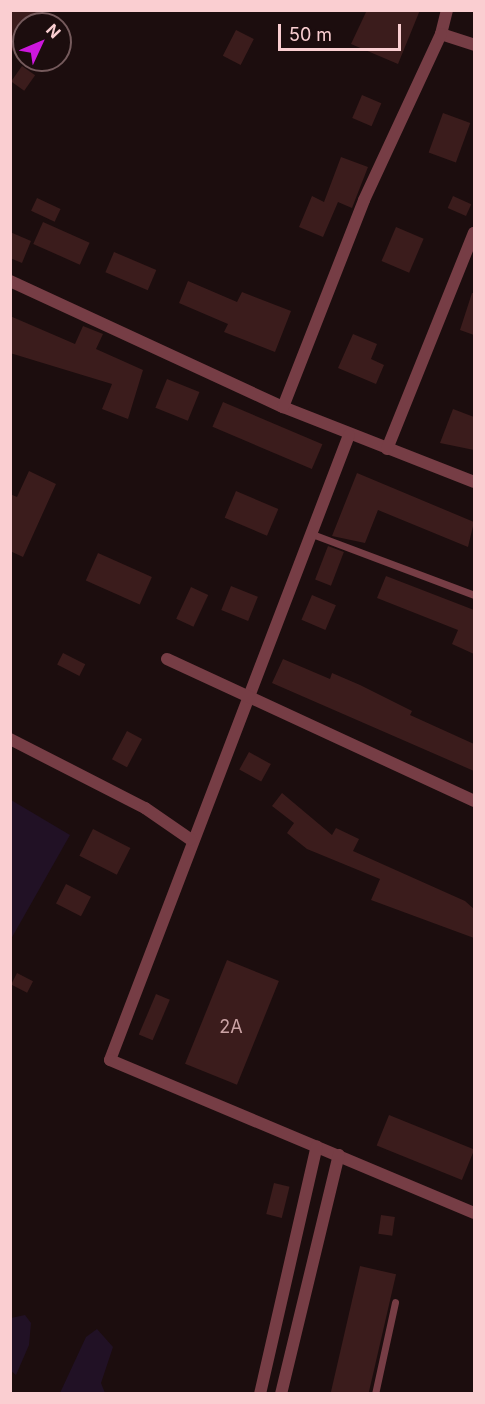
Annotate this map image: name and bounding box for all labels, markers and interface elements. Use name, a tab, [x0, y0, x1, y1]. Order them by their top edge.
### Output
north arrow	[12, 12, 72, 72]
scale bar	[281, 12, 404, 50]
text: N	[42, 20, 65, 42]
text: 50 m	[289, 24, 332, 45]
house number: 2А	[219, 1016, 243, 1038]

